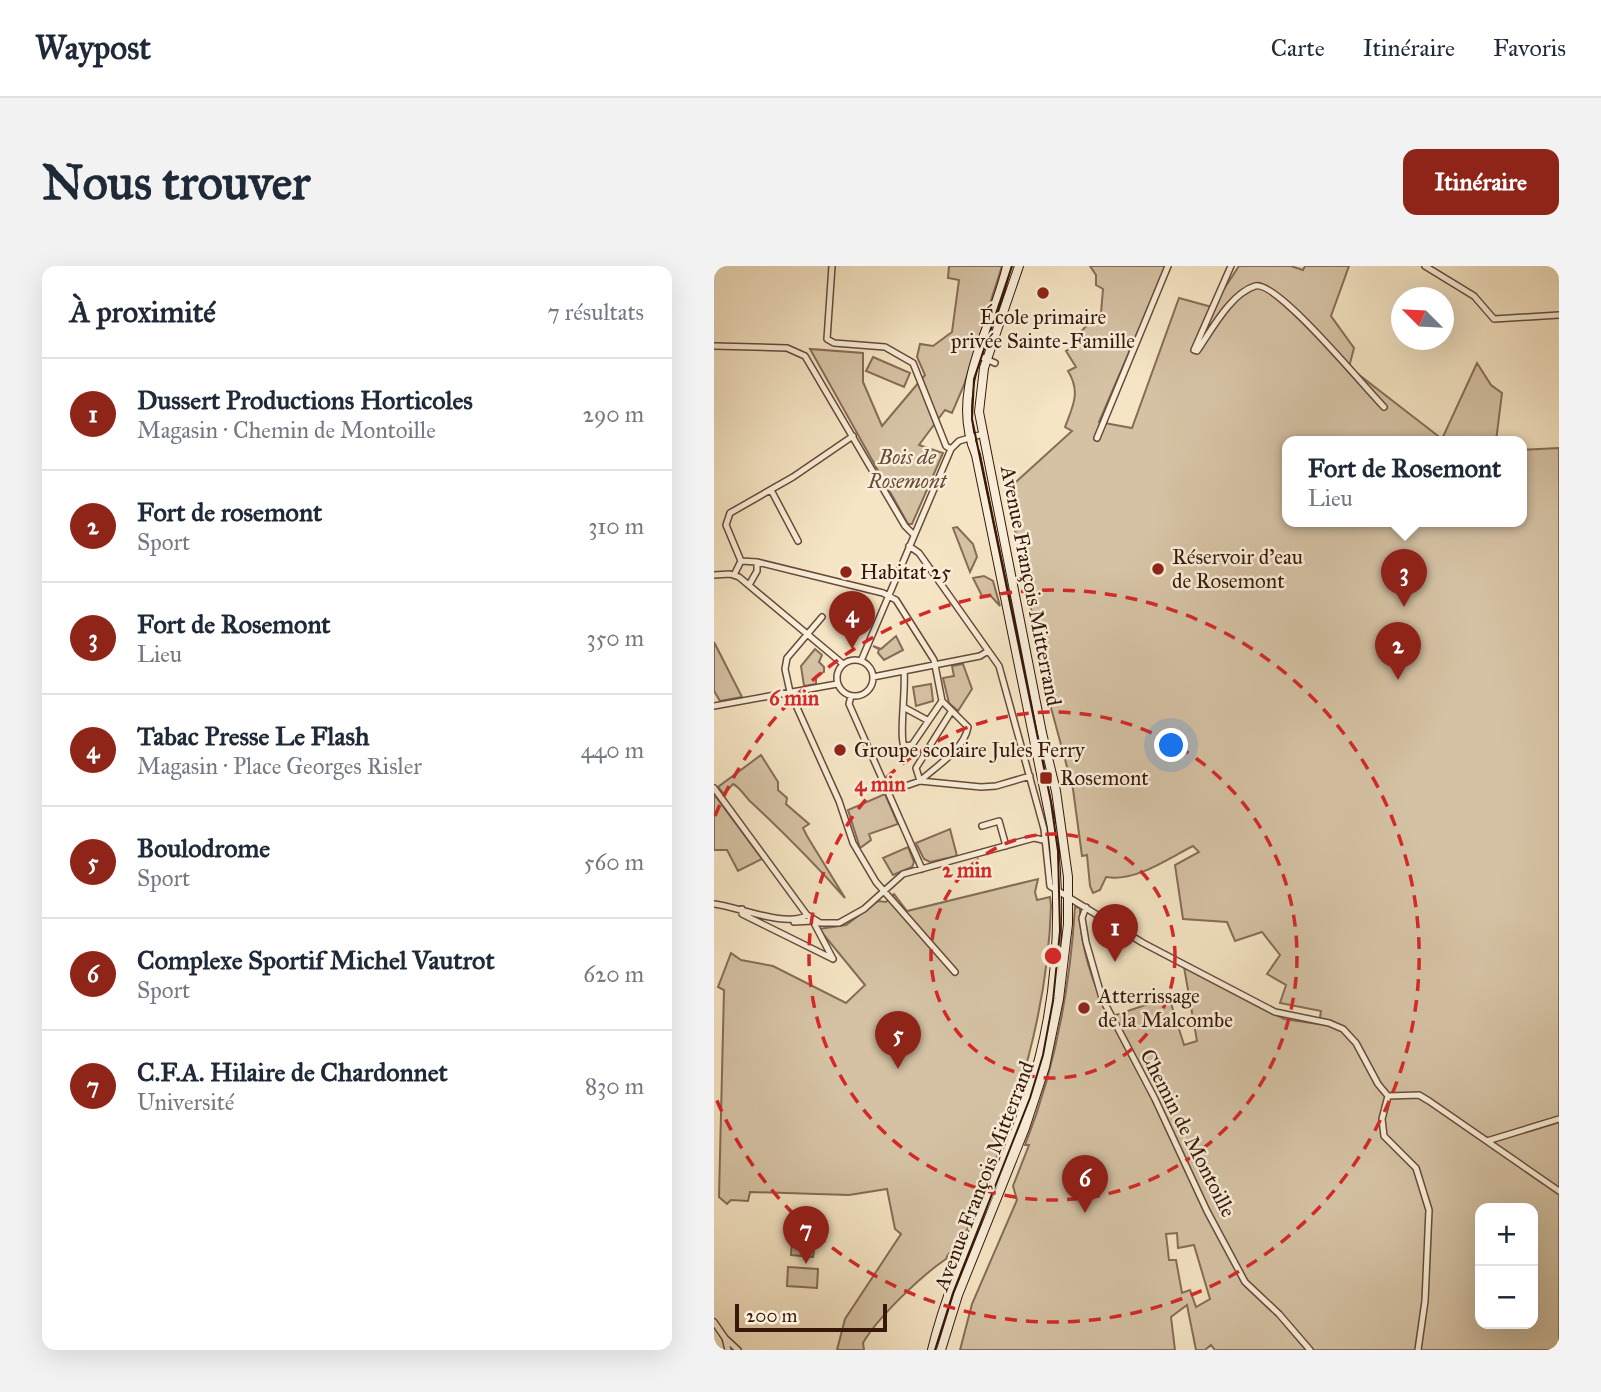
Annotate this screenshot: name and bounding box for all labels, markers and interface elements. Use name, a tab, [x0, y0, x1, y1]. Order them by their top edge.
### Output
text: Waypost	[35, 28, 151, 68]
text: Carte	[1271, 33, 1325, 63]
text: Itinéraire	[1363, 33, 1455, 63]
text: Favoris	[1493, 33, 1566, 63]
button: Itinéraire	[1403, 149, 1559, 215]
text: Nous trouver	[42, 153, 310, 212]
marker: École primaire privée Sainte-Famille	[1035, 285, 1051, 301]
north arrow	[1391, 287, 1454, 350]
text: À proximité	[70, 294, 216, 330]
text: 7 résultats	[548, 298, 644, 326]
place label: École primaire privée Sainte-Famille	[950, 303, 1135, 354]
text: Dussert Productions Horticoles	[137, 384, 473, 416]
text: 1	[88, 400, 98, 428]
text: 290 m	[583, 400, 644, 428]
text: Magasin · Chemin de Montoille	[137, 416, 436, 444]
popup	[1282, 436, 1527, 527]
park label: Bois de Rosemont	[867, 444, 948, 494]
text: Fort de Rosemont	[1308, 452, 1501, 484]
street label: Avenue François Mitterrand	[995, 463, 1067, 709]
text: Lieu	[1308, 484, 1353, 512]
text: Fort de rosemont	[137, 496, 322, 528]
text: 2	[87, 512, 99, 540]
text: 310 m	[588, 512, 644, 540]
text: Sport	[137, 528, 190, 556]
place label: Réservoir d'eau de Rosemont	[1172, 544, 1303, 594]
pin: 3	[1381, 549, 1427, 607]
place label: Habitat 25	[860, 559, 951, 585]
marker: Réservoir d'eau de Rosemont	[1150, 561, 1166, 577]
marker: Habitat 25	[838, 564, 854, 580]
pin: 4	[829, 591, 875, 649]
text: Fort de Rosemont	[137, 608, 331, 640]
pin: 2	[1375, 622, 1421, 680]
text: 3	[88, 624, 98, 652]
text: 350 m	[586, 624, 644, 652]
text: Lieu	[137, 640, 182, 668]
text: 6 min	[769, 685, 820, 711]
text: Tabac Presse Le Flash	[137, 720, 370, 752]
your location	[1154, 728, 1188, 762]
text: 4	[87, 736, 99, 764]
text: 440 m	[581, 736, 644, 764]
place label: Groupe scolaire Jules Ferry	[854, 737, 1086, 763]
marker: Groupe scolaire Jules Ferry	[832, 742, 848, 758]
text: Magasin · Place Georges Risler	[137, 752, 422, 780]
place label: Rosemont	[1060, 765, 1149, 791]
marker: Rosemont	[1038, 770, 1054, 786]
text: 4 min	[854, 771, 906, 797]
text: Boulodrome	[137, 832, 270, 864]
text: 5	[88, 848, 98, 876]
text: 560 m	[584, 848, 644, 876]
text: 2 min	[942, 857, 992, 883]
text: Sport	[137, 864, 190, 892]
pin: 1	[1092, 904, 1138, 962]
text: Complexe Sportif Michel Vautrot	[137, 944, 495, 976]
centre of rings	[1041, 944, 1065, 968]
text: 6	[87, 960, 99, 988]
text: 620 m	[583, 960, 644, 988]
text: Sport	[137, 976, 190, 1004]
place label: Atterrissage de la Malcombe	[1097, 983, 1233, 1033]
marker: Atterrissage de la Malcombe	[1076, 1000, 1092, 1016]
pin: 5	[875, 1011, 921, 1069]
street label: Chemin de Montoille	[1134, 1045, 1242, 1222]
text: C.F.A. Hilaire de Chardonnet	[137, 1056, 448, 1088]
street label: Avenue François Mitterrand	[928, 1057, 1040, 1295]
text: 7	[87, 1072, 99, 1100]
text: 830 m	[585, 1072, 644, 1100]
text: Université	[137, 1088, 234, 1116]
pin: 6	[1062, 1155, 1108, 1213]
map controls	[1475, 1203, 1538, 1329]
button: +	[1475, 1203, 1538, 1266]
pin: 7	[783, 1206, 829, 1264]
button: −	[1475, 1266, 1538, 1329]
scale bar	[735, 1301, 887, 1333]
text: 200 m	[746, 1304, 798, 1327]

